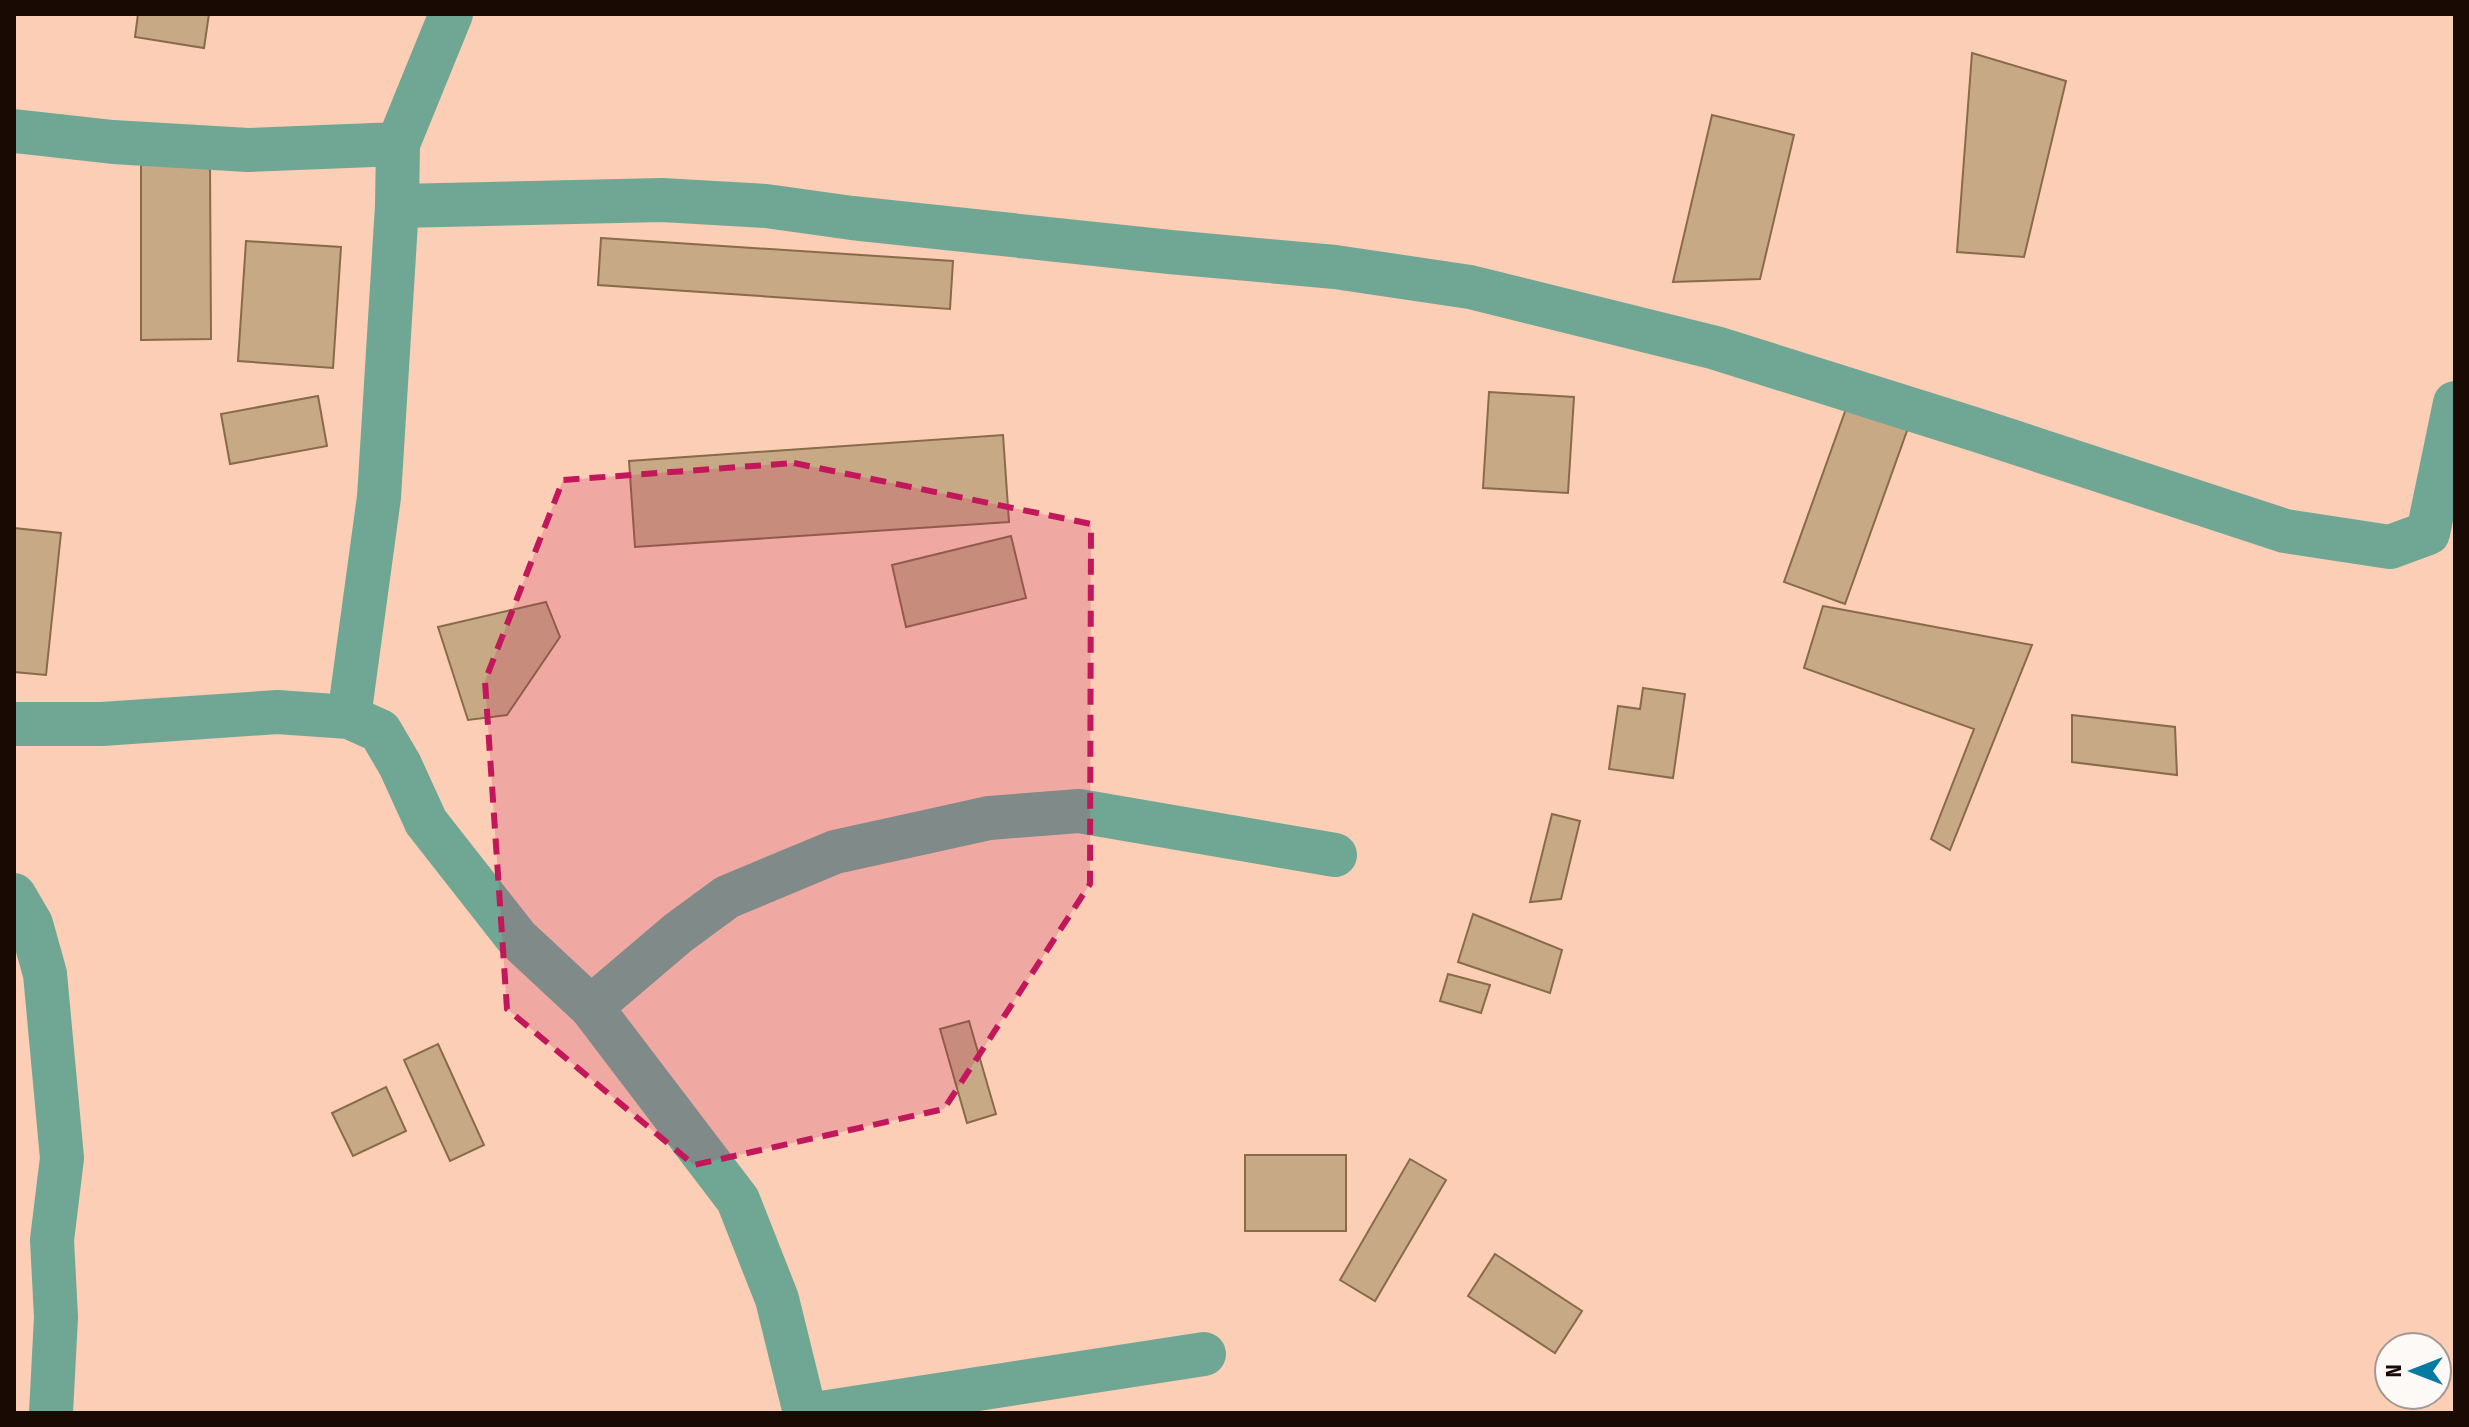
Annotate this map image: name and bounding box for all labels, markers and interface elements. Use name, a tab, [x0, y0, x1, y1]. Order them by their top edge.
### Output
north arrow	[2373, 1331, 2453, 1411]
text: N	[2380, 1364, 2407, 1378]

